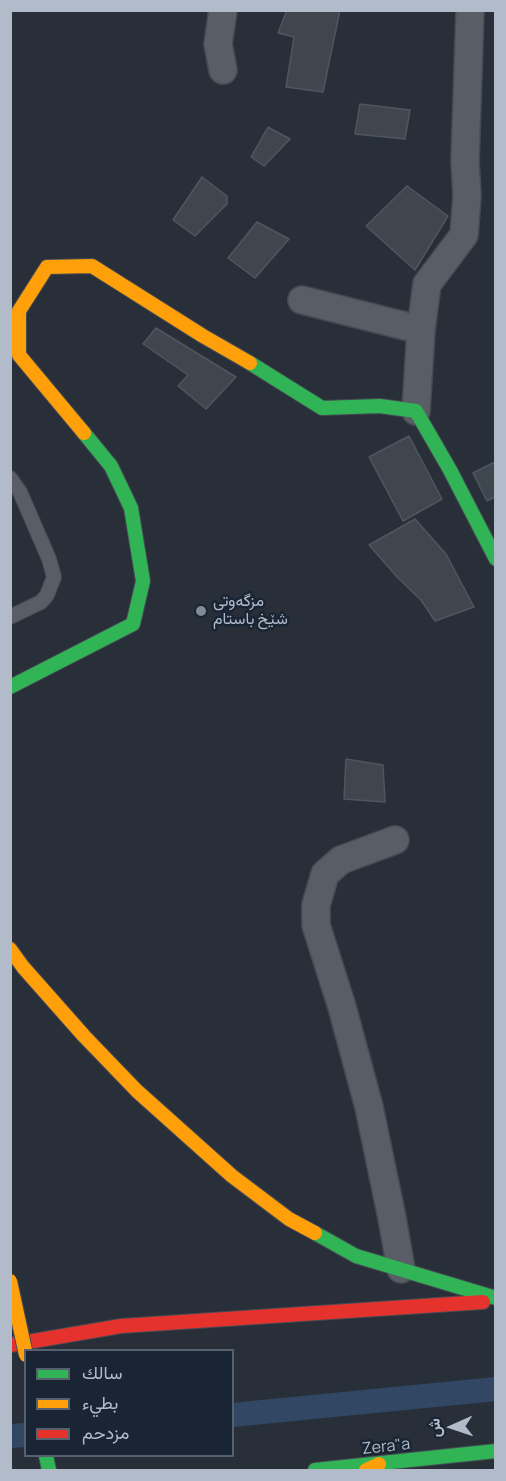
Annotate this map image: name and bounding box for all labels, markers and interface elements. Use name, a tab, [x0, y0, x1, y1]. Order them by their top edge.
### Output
place label: مزگەوتی شێخ باستام	[213, 592, 288, 630]
marker: مزگەوتی شێخ باستام	[194, 604, 208, 618]
legend	[24, 1349, 234, 1457]
text: سالك	[82, 1360, 122, 1384]
text: بطيء	[82, 1390, 118, 1414]
north arrow	[422, 1397, 482, 1457]
text: ش	[423, 1418, 446, 1438]
text: مزدحم	[82, 1420, 129, 1444]
street label: Zera"a	[361, 1435, 411, 1459]

